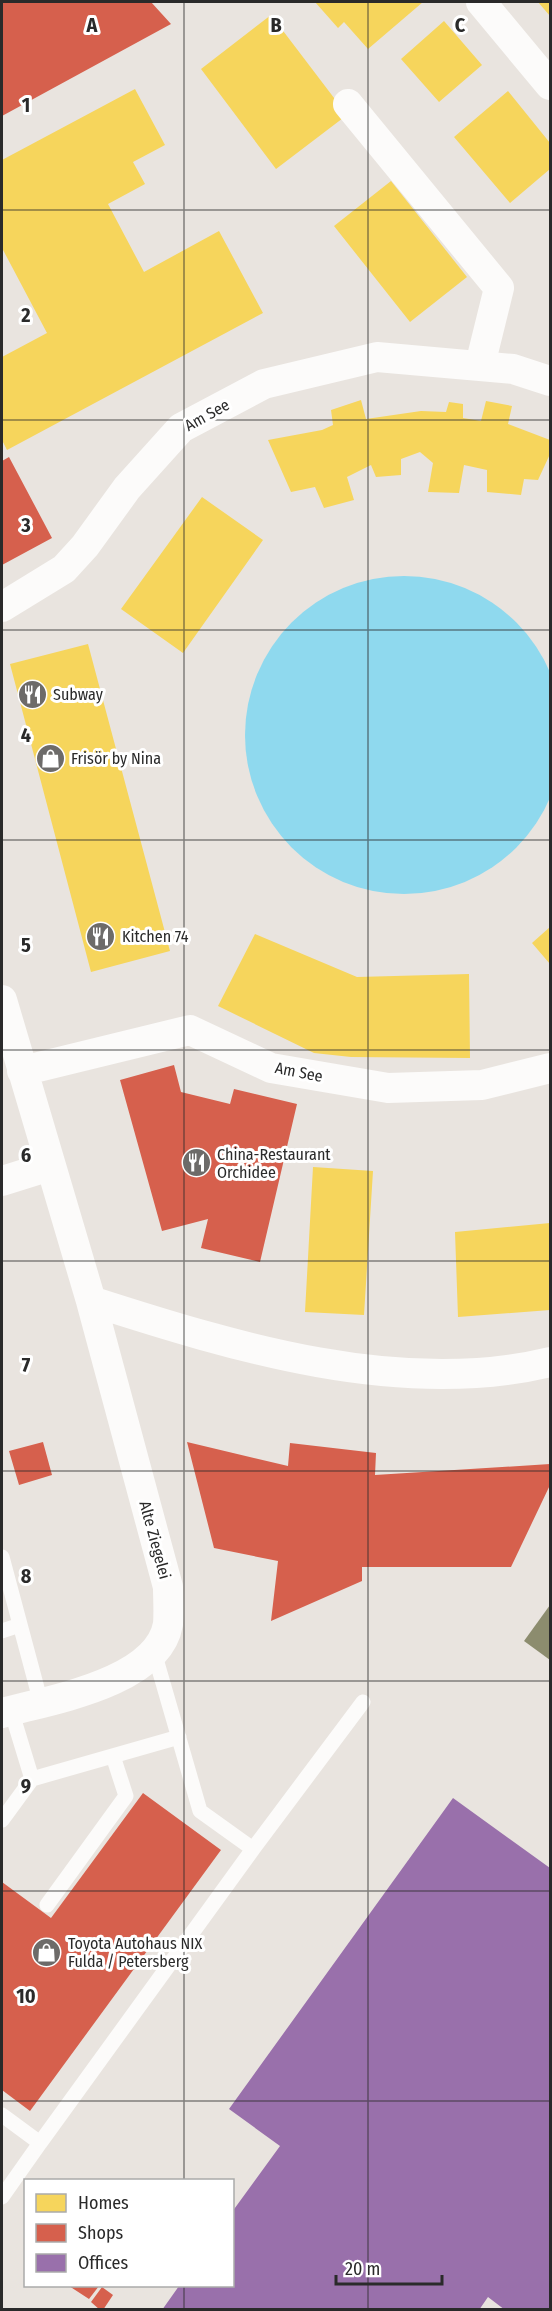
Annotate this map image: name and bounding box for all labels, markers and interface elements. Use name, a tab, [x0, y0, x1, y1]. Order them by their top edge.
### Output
text: A	[86, 13, 99, 37]
text: B	[270, 13, 282, 37]
text: C	[455, 13, 466, 37]
text: 1	[22, 93, 30, 117]
text: 2	[20, 303, 31, 327]
street label: Am See	[181, 395, 233, 435]
text: 3	[20, 513, 31, 537]
restaurant icon: Subway	[16, 678, 48, 710]
place label: Subway	[53, 685, 104, 704]
text: 4	[21, 723, 31, 747]
shop icon: Frisör by Nina	[34, 742, 66, 774]
place label: Frisör by Nina	[71, 749, 161, 768]
restaurant icon: Kitchen 74	[85, 920, 117, 952]
place label: Kitchen 74	[122, 927, 189, 946]
text: 5	[21, 933, 31, 957]
street label: Am See	[274, 1058, 325, 1086]
text: 6	[21, 1143, 31, 1167]
place label: China-Restaurant Orchidee	[217, 1145, 331, 1182]
restaurant icon: China-Restaurant Orchidee	[180, 1147, 212, 1179]
text: 7	[22, 1353, 31, 1377]
street label: Alte Ziegelei	[135, 1499, 175, 1581]
text: 8	[21, 1564, 32, 1588]
text: 9	[21, 1774, 31, 1798]
place label: Toyota Autohaus NIX Fulda / Petersberg	[68, 1934, 202, 1971]
shop icon: Toyota Autohaus NIX Fulda / Petersberg	[31, 1936, 63, 1968]
text: 10	[16, 1984, 36, 2008]
legend	[24, 2179, 234, 2287]
text: Homes	[78, 2192, 129, 2214]
text: Shops	[78, 2222, 123, 2244]
scale bar	[336, 2248, 442, 2286]
text: Offices	[78, 2252, 128, 2274]
text: 20 m	[345, 2258, 380, 2280]

